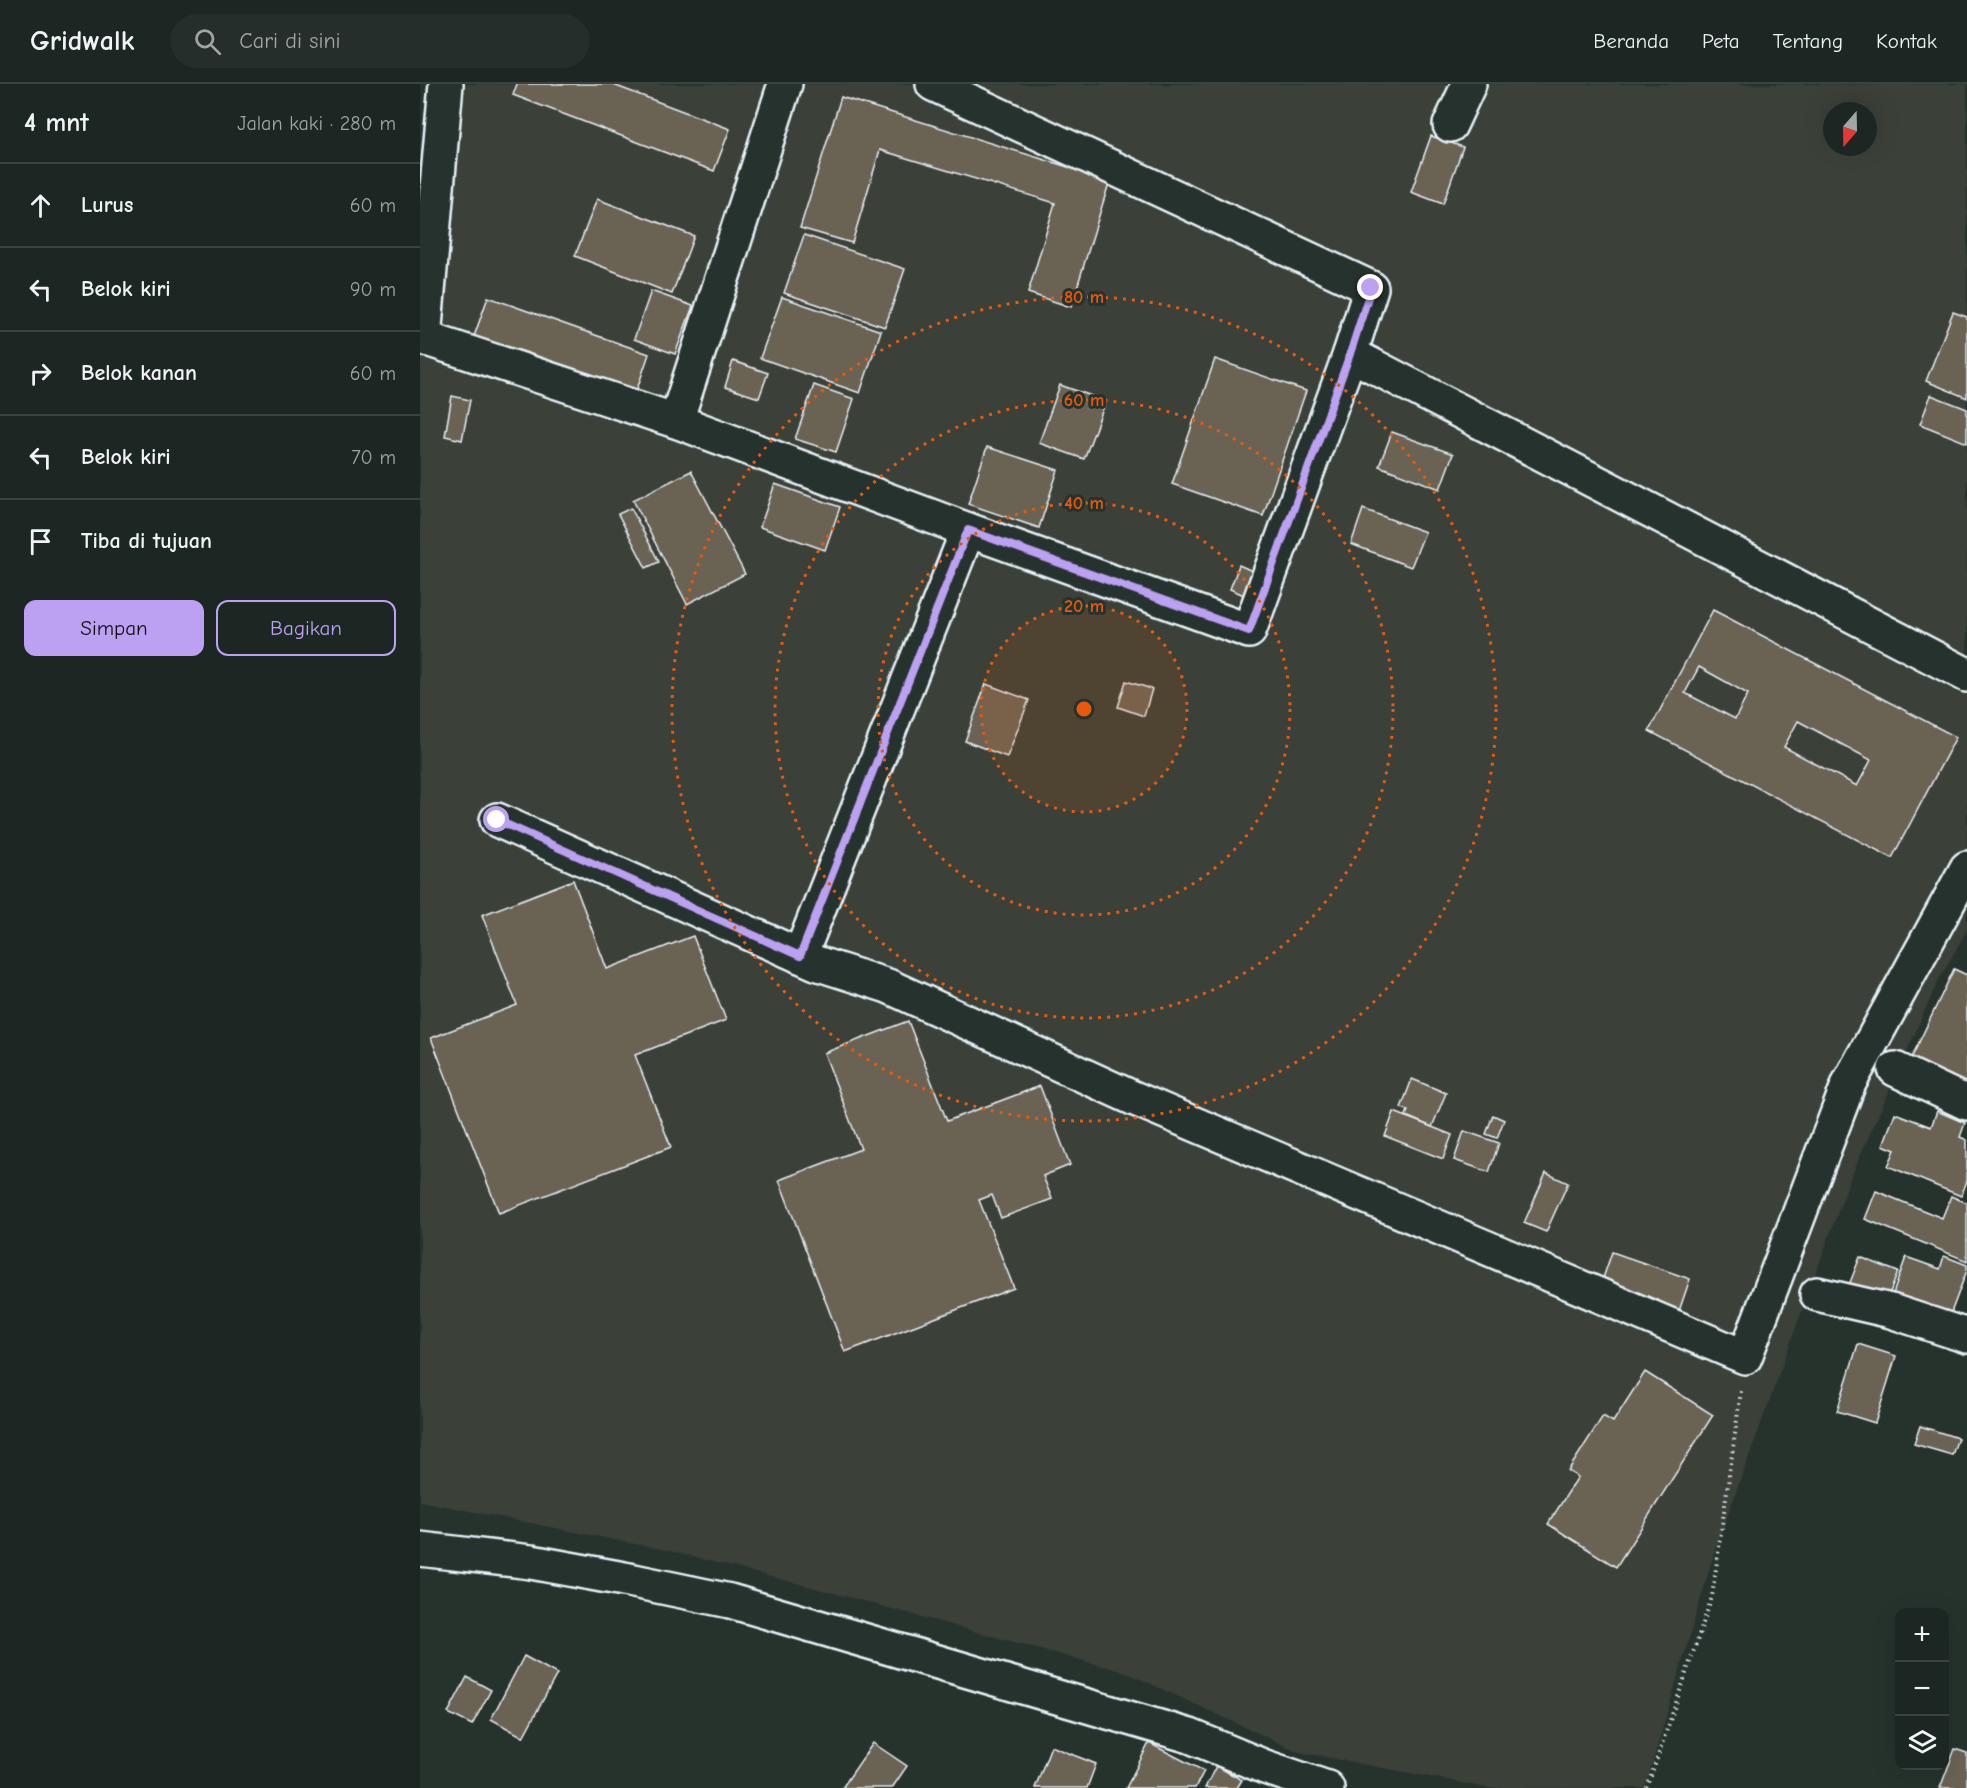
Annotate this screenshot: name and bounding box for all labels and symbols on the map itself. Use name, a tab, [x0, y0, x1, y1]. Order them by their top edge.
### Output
north arrow	[1823, 102, 1877, 156]
route end	[1357, 274, 1383, 300]
text: 80 m	[1064, 287, 1104, 308]
text: 60 m	[1064, 390, 1104, 411]
text: 40 m	[1064, 493, 1104, 514]
text: 20 m	[1064, 596, 1104, 617]
centre of rings	[1074, 699, 1094, 719]
route start	[483, 806, 509, 832]

